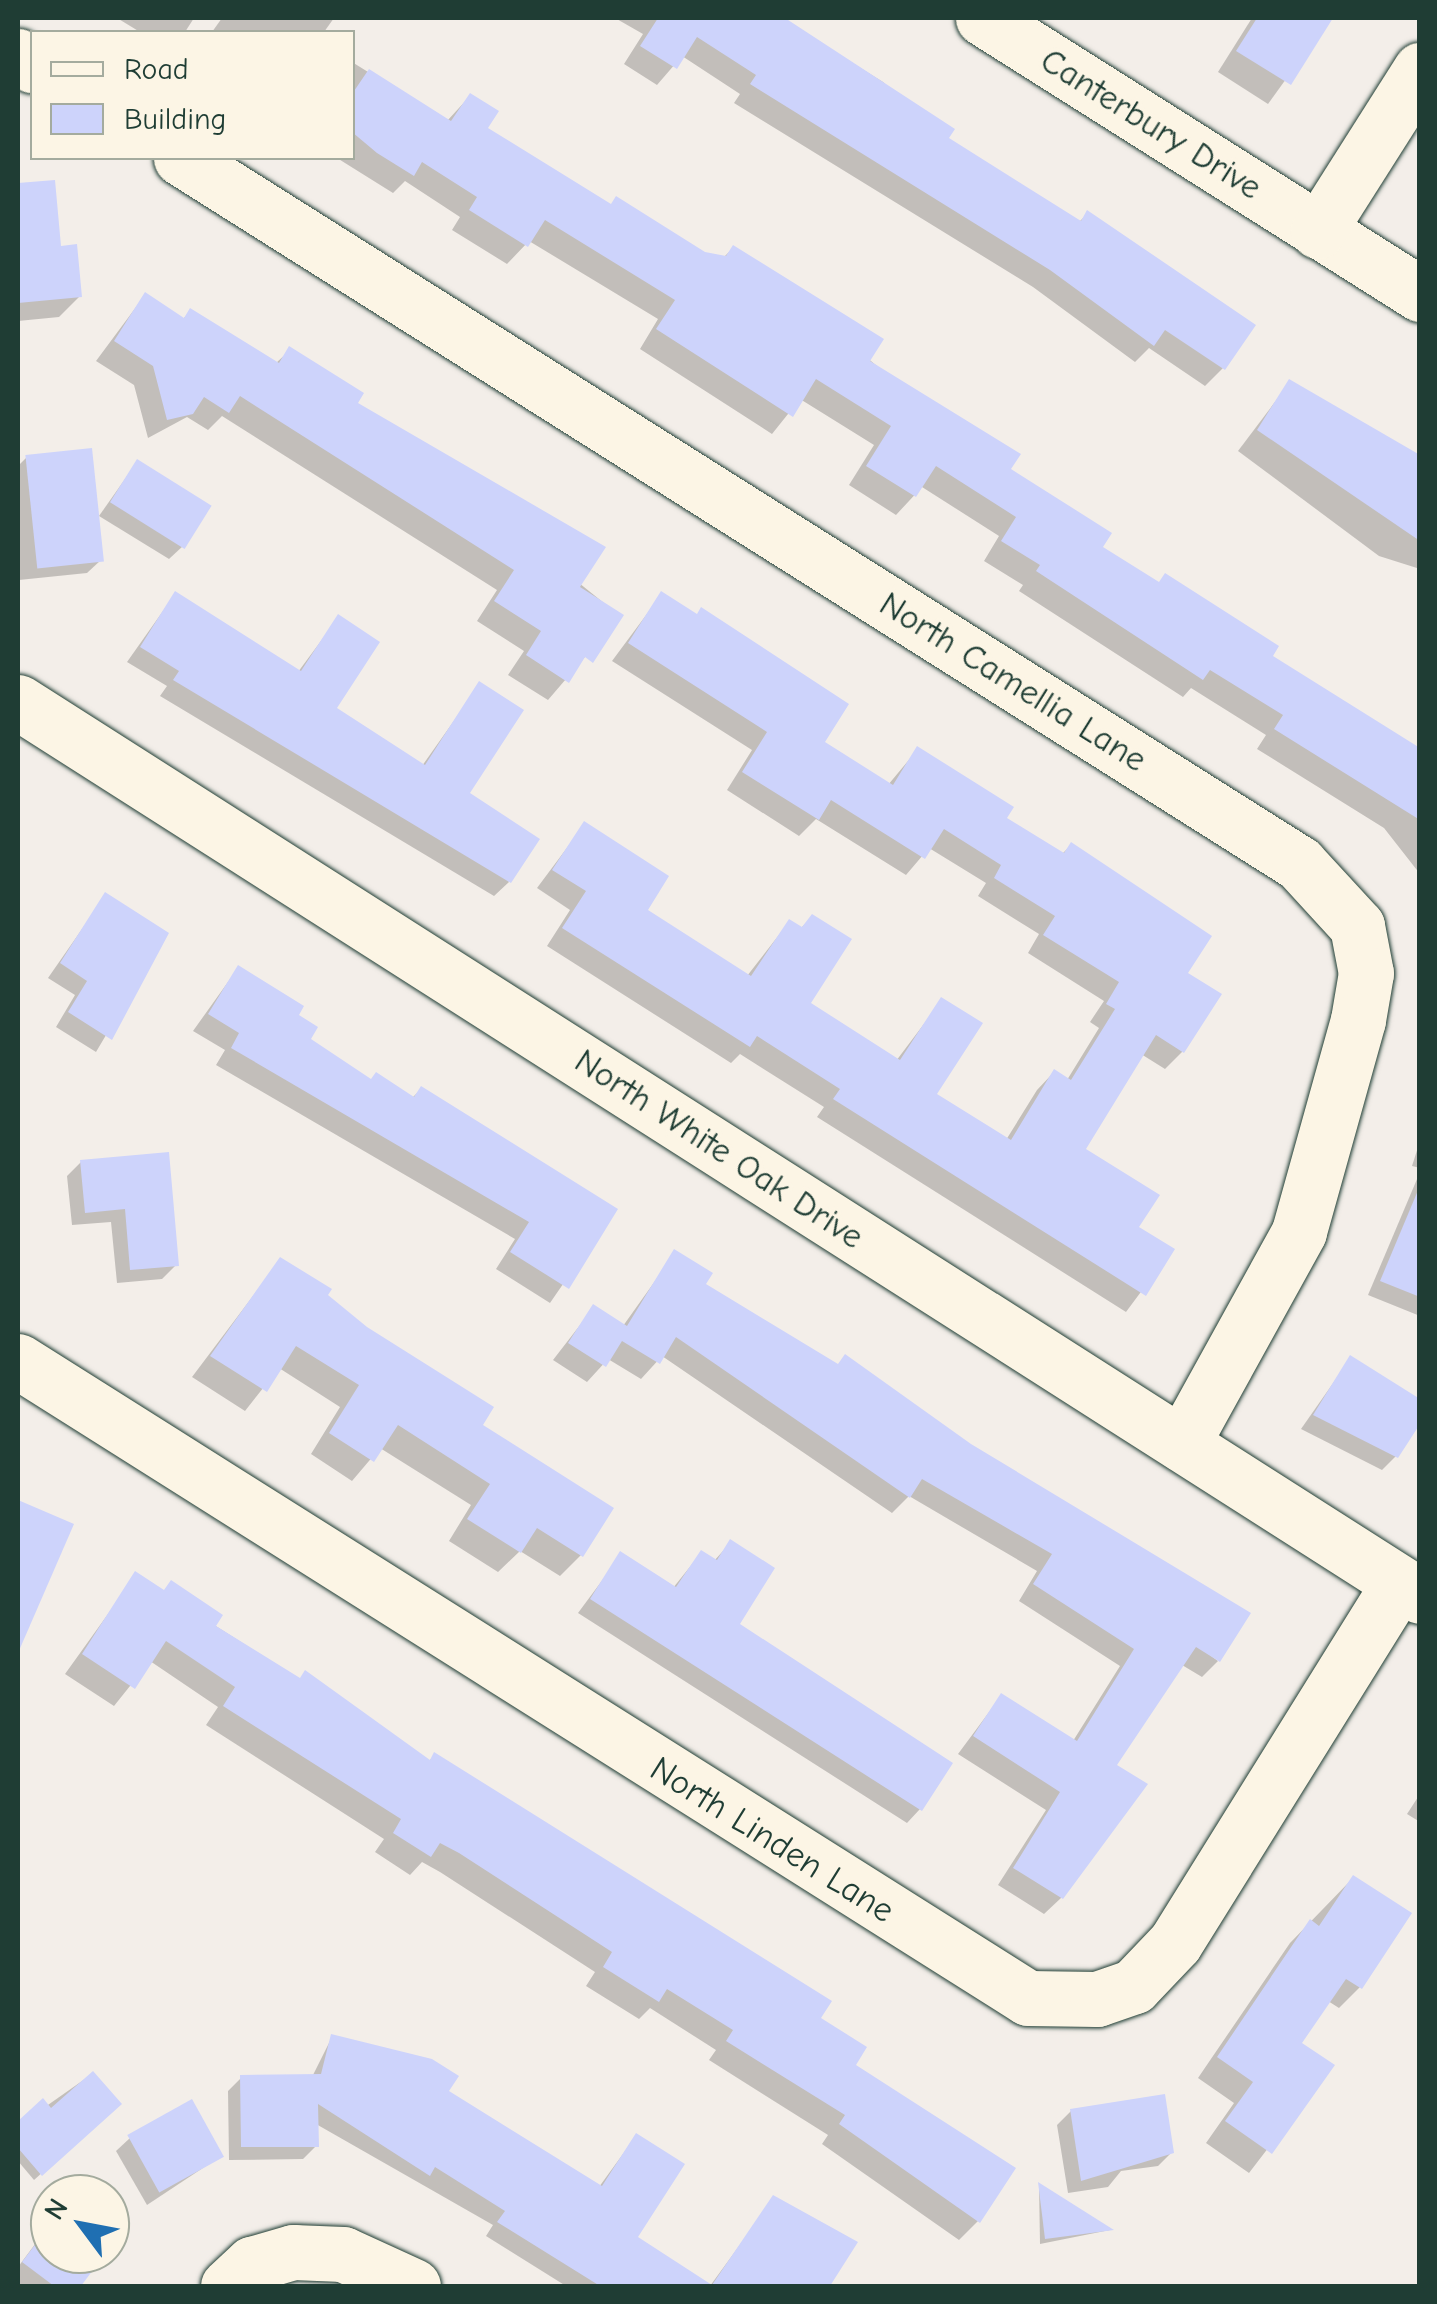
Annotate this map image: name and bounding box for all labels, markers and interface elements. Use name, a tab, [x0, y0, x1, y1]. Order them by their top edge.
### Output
legend	[30, 30, 355, 160]
street label: Canterbury Drive	[1033, 39, 1269, 209]
text: Road	[124, 52, 189, 87]
text: Building	[124, 102, 227, 137]
street label: North Camellia Lane	[872, 583, 1154, 781]
street label: North White Oak Drive	[567, 1040, 871, 1258]
street label: North Linden Lane	[642, 1748, 902, 1932]
north arrow	[30, 2174, 130, 2274]
text: N	[38, 2193, 75, 2225]

